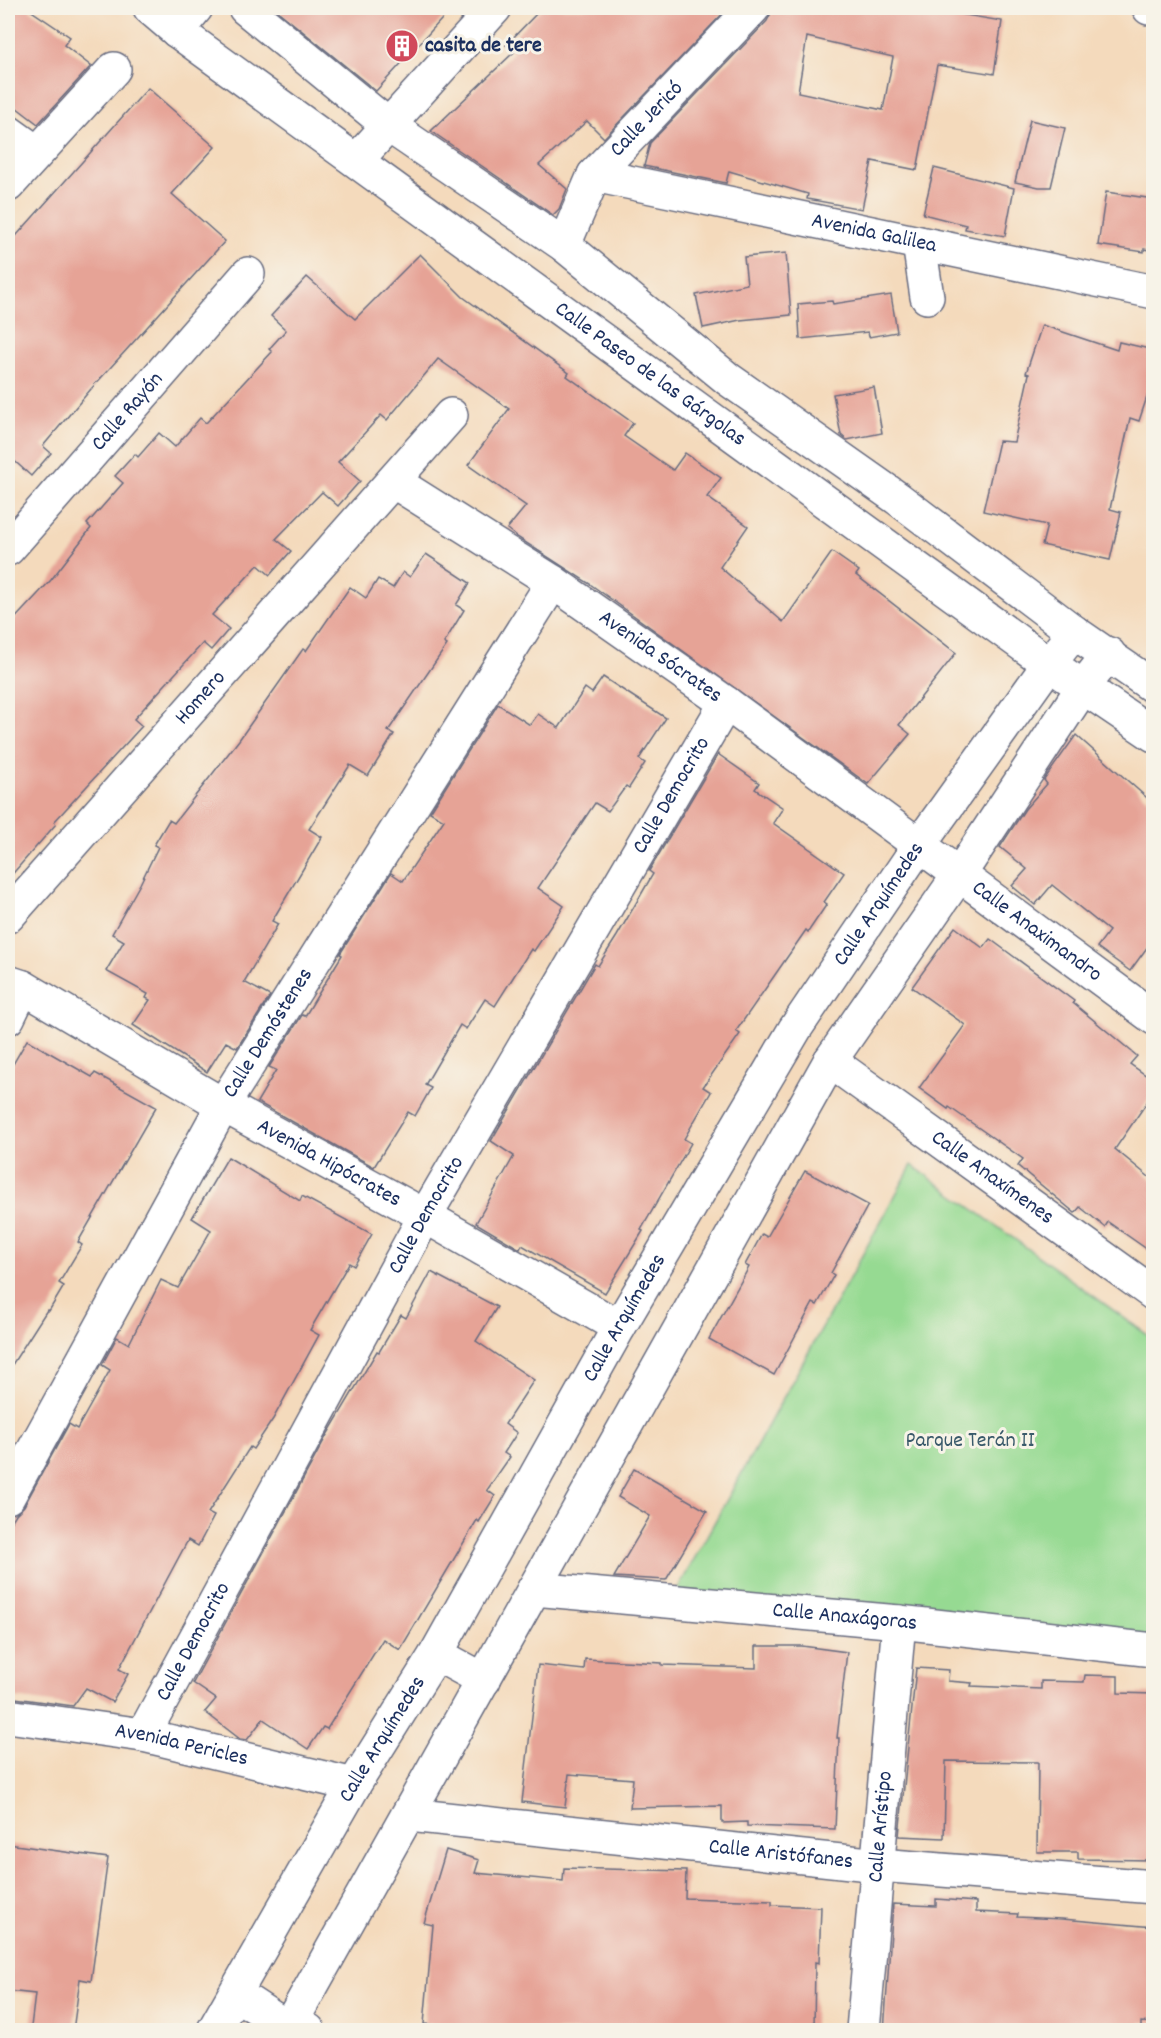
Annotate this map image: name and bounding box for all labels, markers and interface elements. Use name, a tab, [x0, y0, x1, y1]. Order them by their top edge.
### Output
building icon: casita de tere	[384, 28, 420, 64]
place label: casita de tere	[425, 31, 542, 62]
street label: Calle Jericó	[603, 74, 691, 164]
street label: Avenida Galilea	[809, 205, 940, 262]
street label: Calle Paseo de las Gárgolas	[548, 294, 752, 455]
street label: Calle Rayón	[84, 365, 171, 458]
street label: Avenida Sócrates	[592, 603, 728, 711]
street label: Homero	[168, 664, 234, 732]
street label: Calle Democrito	[625, 731, 718, 860]
street label: Calle Arquímedes	[826, 836, 932, 973]
street label: Calle Anaximandro	[965, 873, 1108, 990]
street label: Calle Demóstenes	[216, 962, 321, 1104]
street label: Avenida Hipócrates	[251, 1111, 407, 1215]
street label: Calle Anaxímenes	[924, 1123, 1060, 1233]
street label: Calle Democrito	[381, 1150, 472, 1280]
street label: Calle Arquímedes	[575, 1248, 674, 1388]
park label: Parque Terán II	[906, 1426, 1035, 1457]
street label: Calle Democrito	[149, 1577, 239, 1707]
street label: Calle Anaxágoras	[771, 1595, 919, 1639]
street label: Calle Arquímedes	[332, 1670, 434, 1809]
street label: Avenida Pericles	[113, 1716, 251, 1775]
street label: Calle Arístipo	[861, 1770, 901, 1884]
street label: Calle Aristófanes	[707, 1831, 855, 1878]

